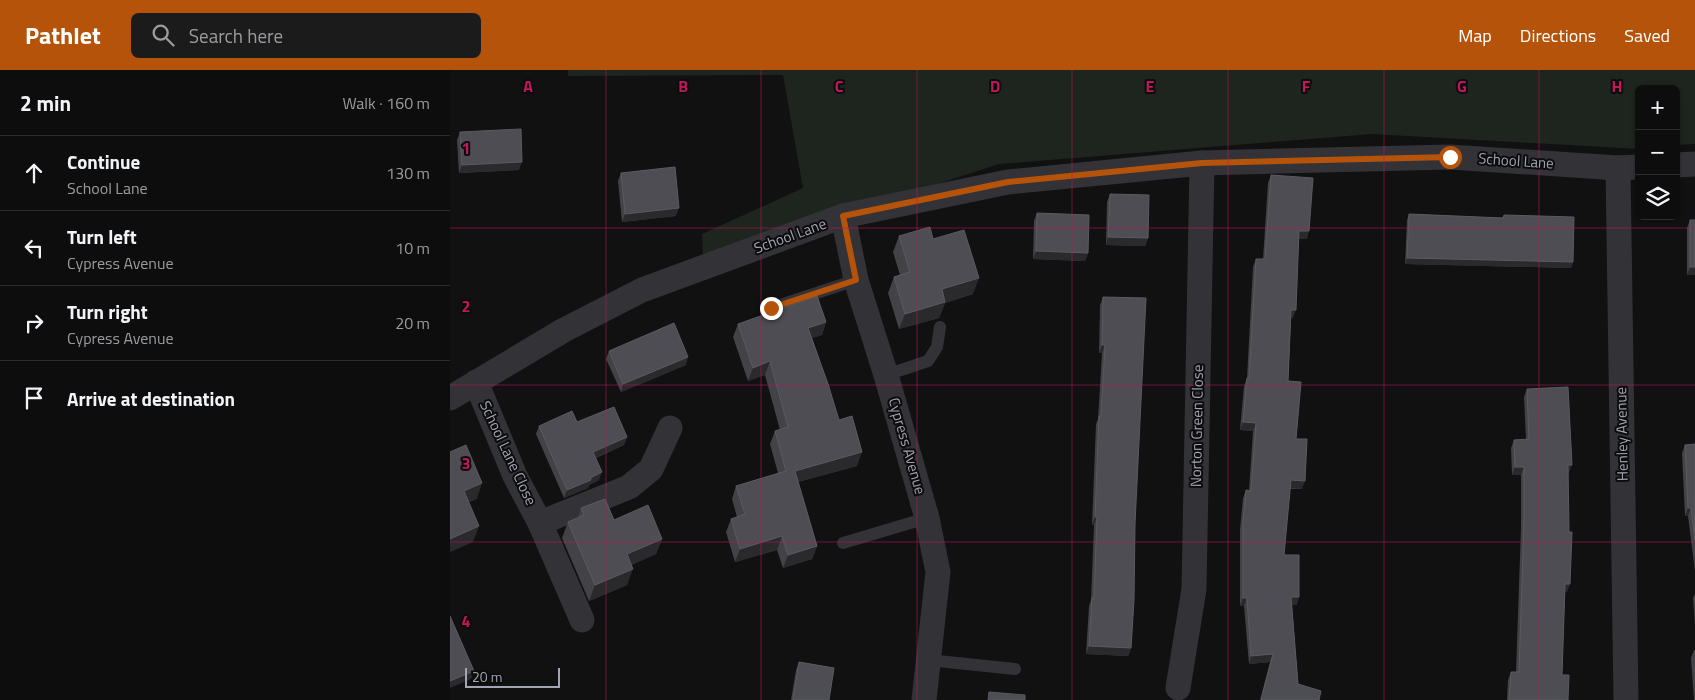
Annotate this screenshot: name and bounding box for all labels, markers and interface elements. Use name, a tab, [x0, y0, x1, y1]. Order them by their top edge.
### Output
search box	[131, 13, 481, 58]
text: Pathlet	[25, 17, 101, 53]
icon: search	[149, 21, 177, 49]
text: Search here	[189, 21, 283, 50]
text: Map	[1458, 22, 1492, 49]
text: Directions	[1520, 22, 1596, 49]
text: Saved	[1624, 22, 1670, 49]
text: A	[523, 74, 533, 98]
text: B	[678, 74, 688, 98]
text: C	[835, 74, 844, 98]
text: D	[990, 74, 1000, 98]
text: E	[1146, 74, 1155, 98]
text: F	[1302, 74, 1311, 98]
text: G	[1457, 74, 1467, 98]
text: H	[1612, 74, 1622, 98]
map controls	[1635, 85, 1680, 220]
button: +	[1635, 85, 1680, 130]
text: 2 min	[20, 87, 71, 119]
text: Walk · 160 m	[342, 91, 430, 115]
button: −	[1635, 130, 1680, 175]
text: 1	[462, 136, 470, 160]
route start	[1439, 146, 1462, 169]
street label: School Lane	[1477, 146, 1555, 175]
text: Continue	[67, 147, 140, 176]
icon: ahead	[20, 159, 48, 187]
text: 130 m	[386, 161, 430, 185]
button: layers	[1635, 175, 1680, 220]
text: School Lane	[67, 176, 148, 200]
street label: School Lane	[750, 212, 829, 259]
text: Turn left	[67, 222, 137, 251]
icon: left	[20, 234, 48, 262]
text: 10 m	[395, 236, 430, 260]
text: Cypress Avenue	[67, 251, 174, 275]
text: 2	[462, 294, 470, 318]
text: Turn right	[67, 297, 148, 326]
route end	[760, 297, 783, 320]
icon: right	[20, 309, 48, 337]
text: 20 m	[395, 311, 430, 335]
text: Cypress Avenue	[67, 326, 174, 350]
street label: Norton Green Close	[1184, 364, 1209, 487]
icon: arrive	[20, 384, 48, 412]
text: Arrive at destination	[67, 384, 235, 413]
street label: Henley Avenue	[1609, 387, 1634, 481]
street label: Cypress Avenue	[883, 395, 932, 497]
street label: School Lane Close	[474, 397, 543, 509]
text: 3	[462, 451, 470, 475]
text: 4	[462, 609, 471, 633]
scale bar	[465, 665, 560, 688]
text: 20 m	[472, 666, 502, 687]

